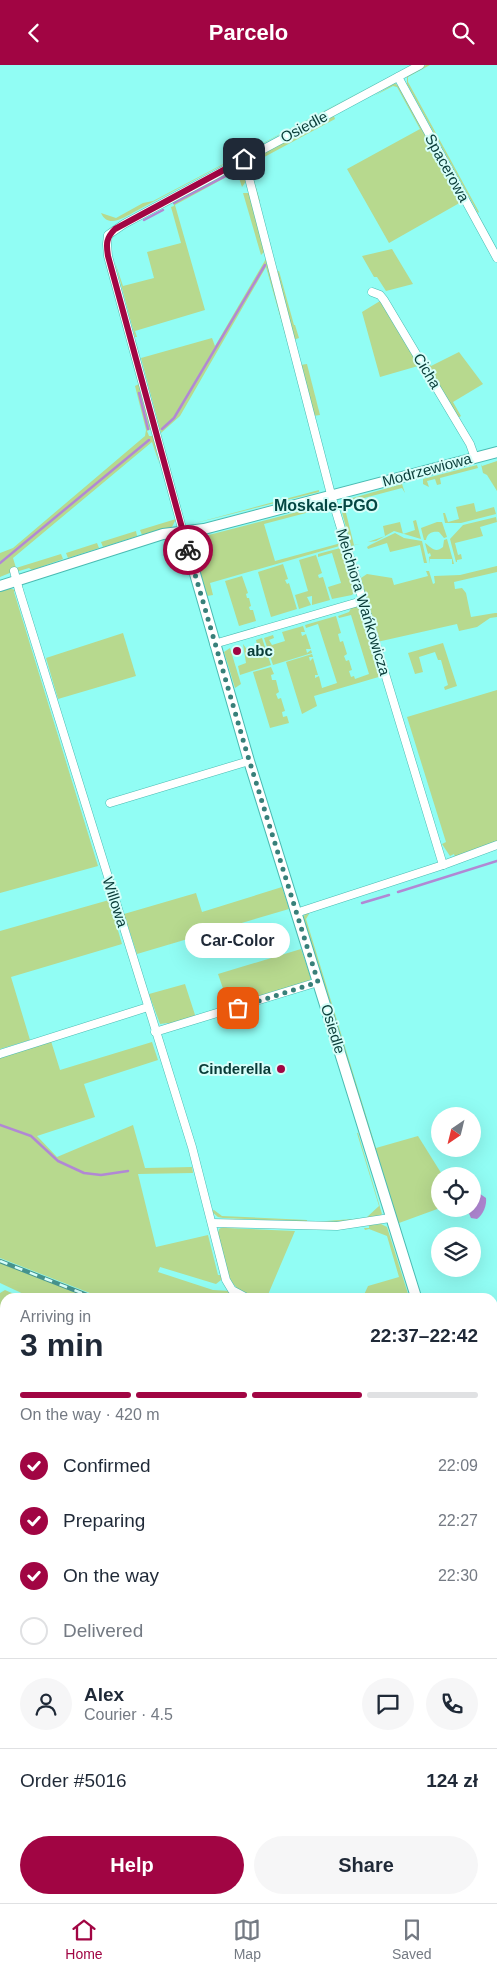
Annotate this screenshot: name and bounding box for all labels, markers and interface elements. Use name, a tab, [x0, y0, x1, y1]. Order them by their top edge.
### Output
icon: back	[20, 19, 48, 47]
icon: search	[449, 19, 477, 47]
text: Parcelo	[209, 20, 288, 45]
street label: Osiedle	[277, 107, 330, 146]
street label: Spacerowa	[422, 131, 473, 205]
pin	[223, 138, 265, 180]
icon: home	[230, 145, 258, 173]
street label: Cicha	[410, 350, 445, 392]
street label: Modrzewiowa	[380, 449, 474, 490]
district label: Moskale-PGO	[274, 497, 378, 514]
courier	[163, 525, 213, 575]
street label: Melchiora Wańkowicza	[333, 526, 394, 678]
icon: bike	[174, 536, 202, 564]
place label: abc	[247, 642, 273, 659]
marker: abc	[231, 645, 243, 657]
street label: Willowa	[99, 875, 132, 930]
callout: Car-Color	[186, 923, 290, 958]
text: Car-Color	[201, 932, 274, 949]
pin	[217, 987, 259, 1029]
icon: bag	[224, 994, 252, 1022]
street label: Osiedle	[318, 1002, 349, 1056]
place label: Cinderella	[198, 1060, 272, 1077]
marker: Cinderella	[275, 1063, 287, 1075]
north arrow	[431, 1107, 481, 1157]
map controls	[431, 1107, 481, 1277]
button: locate	[431, 1167, 481, 1217]
button: layers	[431, 1227, 481, 1277]
text: Arriving in	[20, 1308, 91, 1325]
text: 22:37–22:42	[370, 1325, 478, 1346]
text: 3 min	[20, 1327, 104, 1363]
text: On the way · 420 m	[20, 1406, 160, 1423]
icon: check	[20, 1452, 48, 1480]
text: Confirmed	[63, 1455, 151, 1476]
text: 22:09	[438, 1457, 478, 1474]
icon: check	[20, 1507, 48, 1535]
text: Preparing	[63, 1510, 145, 1531]
text: 22:27	[438, 1512, 478, 1529]
icon: check	[20, 1562, 48, 1590]
text: On the way	[63, 1565, 159, 1586]
text: 22:30	[438, 1567, 478, 1584]
text: Delivered	[63, 1620, 143, 1641]
button: person	[20, 1678, 72, 1730]
button: chat	[362, 1678, 414, 1730]
button: phone	[426, 1678, 478, 1730]
text: Alex	[84, 1684, 124, 1705]
text: Courier · 4.5	[84, 1706, 173, 1723]
text: Order #5016	[20, 1770, 127, 1791]
text: 124 zł	[426, 1770, 478, 1791]
button: Help	[20, 1836, 244, 1894]
button: Share	[254, 1836, 478, 1894]
tab: Home	[65, 1916, 103, 1962]
tab: Map	[233, 1916, 261, 1962]
tab: Saved	[392, 1916, 432, 1962]

